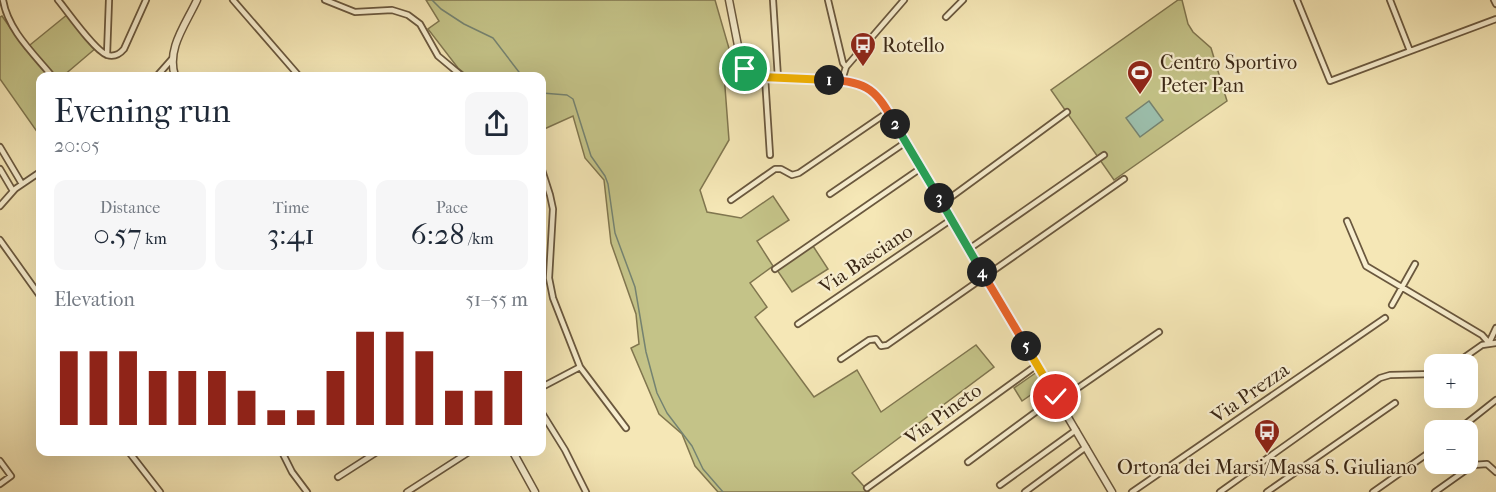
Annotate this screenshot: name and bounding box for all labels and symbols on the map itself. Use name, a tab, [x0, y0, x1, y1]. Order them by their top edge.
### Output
bus stop icon: Rotello	[848, 30, 878, 68]
place label: Rotello	[882, 34, 944, 57]
pin	[719, 43, 770, 94]
place label: Centro Sportivo Peter Pan	[1160, 51, 1297, 97]
sports icon: Centro Sportivo Peter Pan	[1125, 58, 1155, 96]
pin: 1	[814, 65, 844, 95]
pin: 2	[880, 109, 910, 139]
pin: 3	[924, 183, 954, 213]
street label: Via Basciano	[814, 219, 917, 299]
pin: 4	[967, 257, 997, 287]
pin: 5	[1011, 331, 1041, 361]
street label: Via Prezza	[1206, 357, 1294, 429]
pin	[1030, 371, 1081, 422]
street label: Via Pineto	[899, 379, 986, 450]
bus stop icon: Ortona dei Marsi/Massa S. Giuliano	[1252, 417, 1282, 455]
place label: Ortona dei Marsi/Massa S. Giuliano	[1117, 456, 1417, 479]

